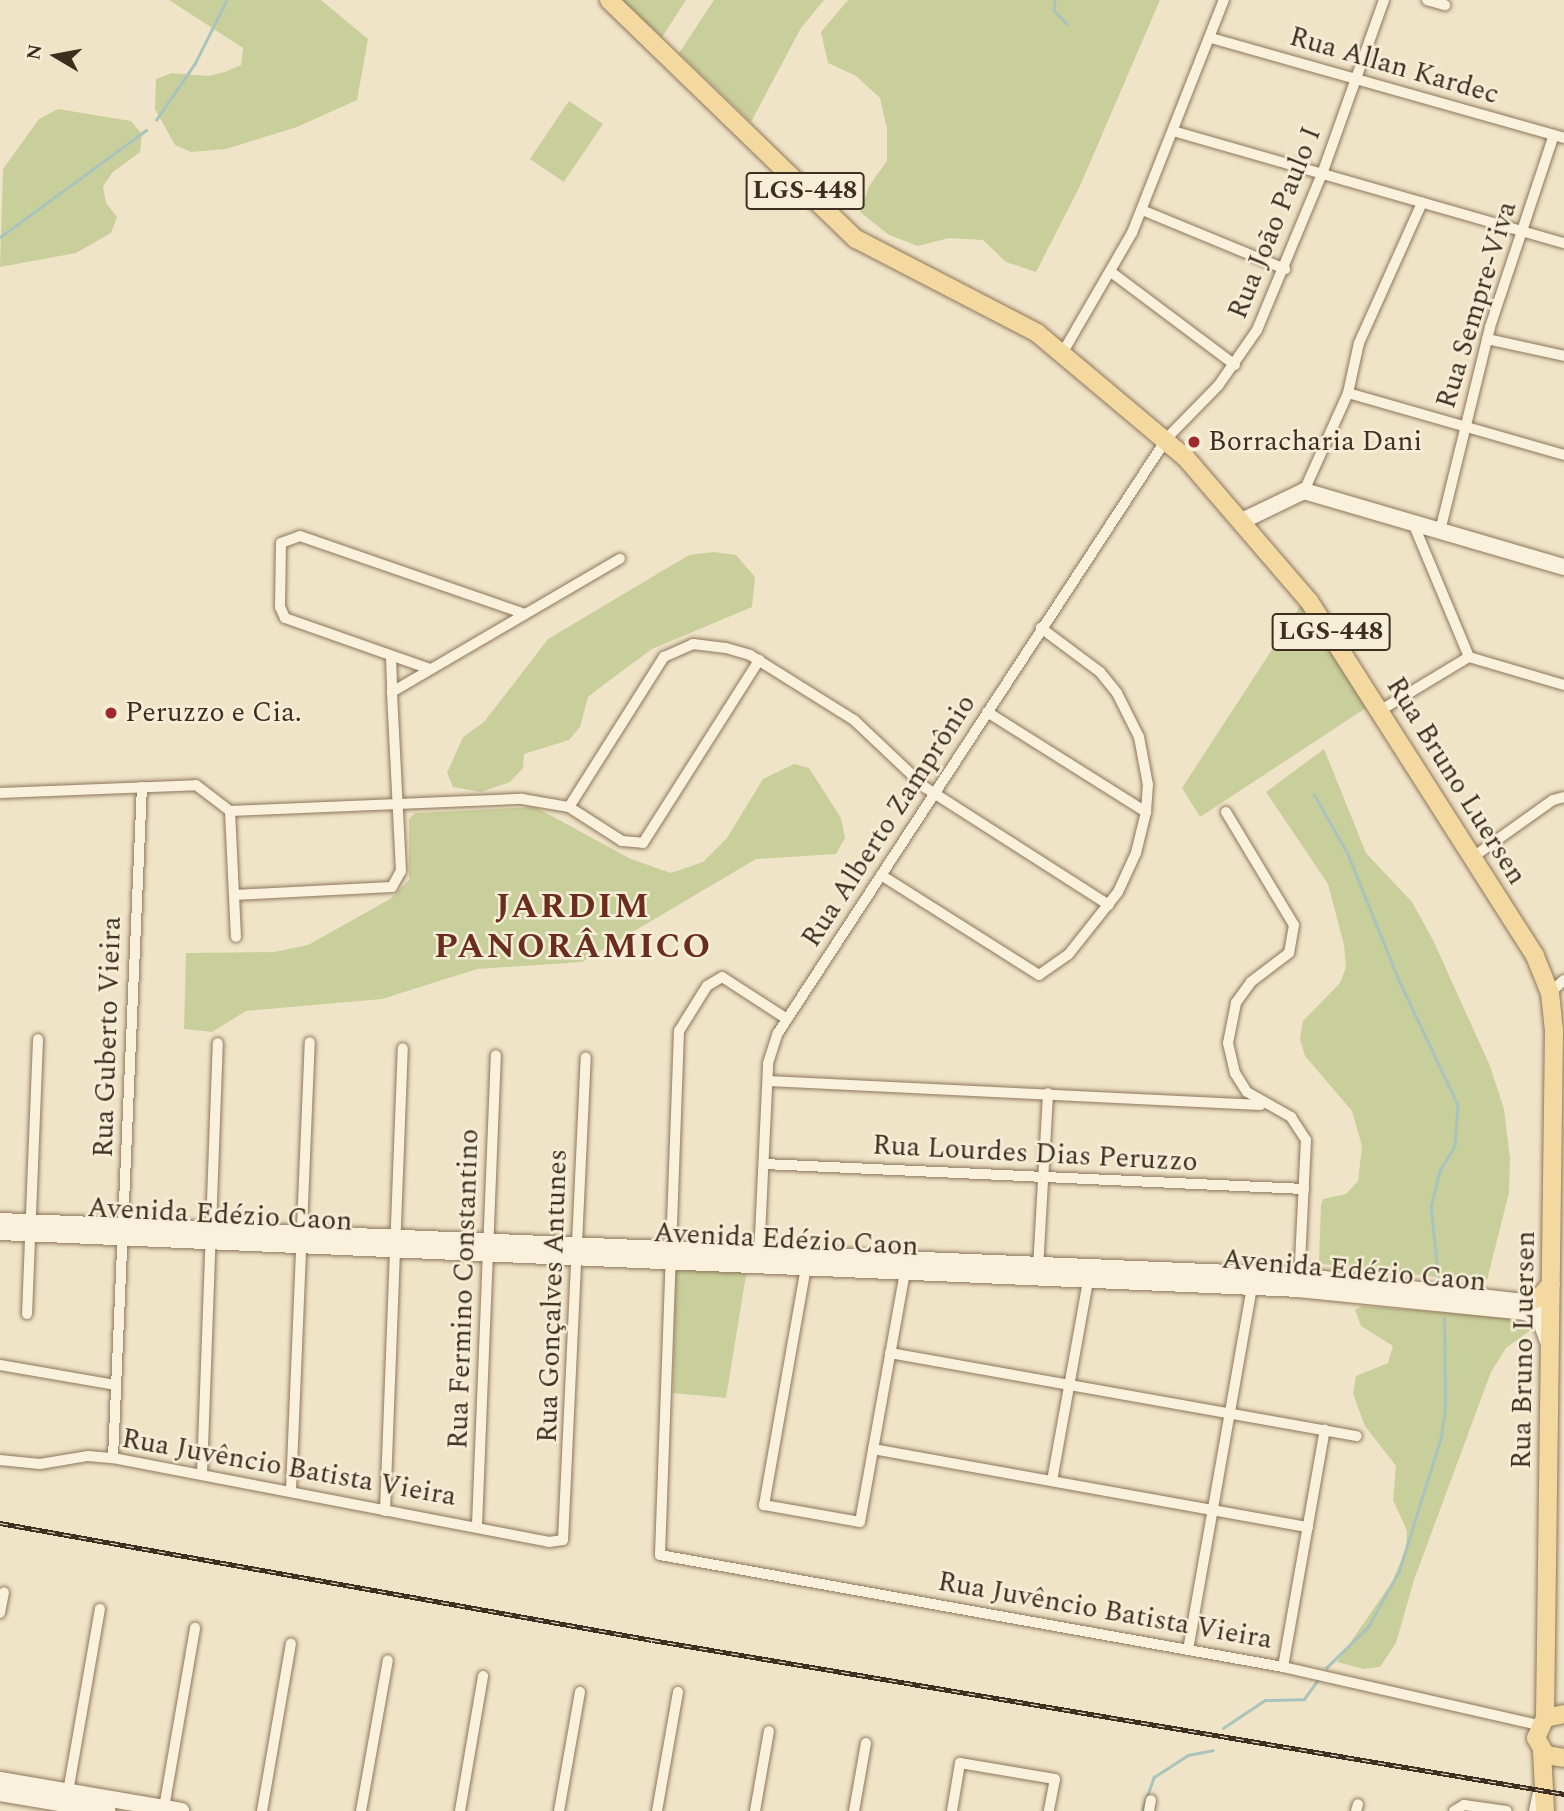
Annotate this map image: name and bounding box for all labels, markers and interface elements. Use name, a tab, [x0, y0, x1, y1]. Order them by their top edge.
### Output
street label: Rua Allan Kardec	[1286, 20, 1502, 112]
north arrow	[21, 21, 91, 91]
text: N	[19, 42, 50, 62]
street label: Rua João Paulo I	[1221, 122, 1329, 324]
road number: LGS-448	[746, 168, 864, 214]
street label: Rua Sempre-Viva	[1430, 197, 1524, 413]
place label: Borracharia Dani	[1208, 425, 1422, 459]
marker: Borracharia Dani	[1186, 434, 1202, 450]
road number: LGS-448	[1272, 610, 1390, 654]
street label: Rua Bruno Luersen	[1379, 671, 1533, 891]
street label: Rua Alberto Zamprônio	[795, 688, 983, 954]
place label: Peruzzo e Cia.	[125, 696, 302, 730]
marker: Peruzzo e Cia.	[103, 705, 119, 721]
district label: JARDIM PANORÂMICO	[435, 886, 711, 968]
street label: Rua Guberto Vieira	[87, 916, 129, 1158]
street label: Rua Fermino Constantino	[442, 1128, 486, 1450]
street label: Rua Lourdes Dias Peruzzo	[872, 1129, 1198, 1179]
street label: Rua Gonçalves Antunes	[531, 1149, 575, 1443]
street label: Avenida Edézio Caon	[87, 1191, 353, 1239]
street label: Avenida Edézio Caon	[653, 1216, 919, 1264]
street label: Rua Bruno Luersen	[1505, 1230, 1543, 1470]
street label: Avenida Edézio Caon	[1220, 1243, 1488, 1299]
street label: Rua Juvêncio Batista Vieira	[119, 1422, 459, 1514]
street label: Rua Juvêncio Batista Vieira	[935, 1565, 1275, 1657]

